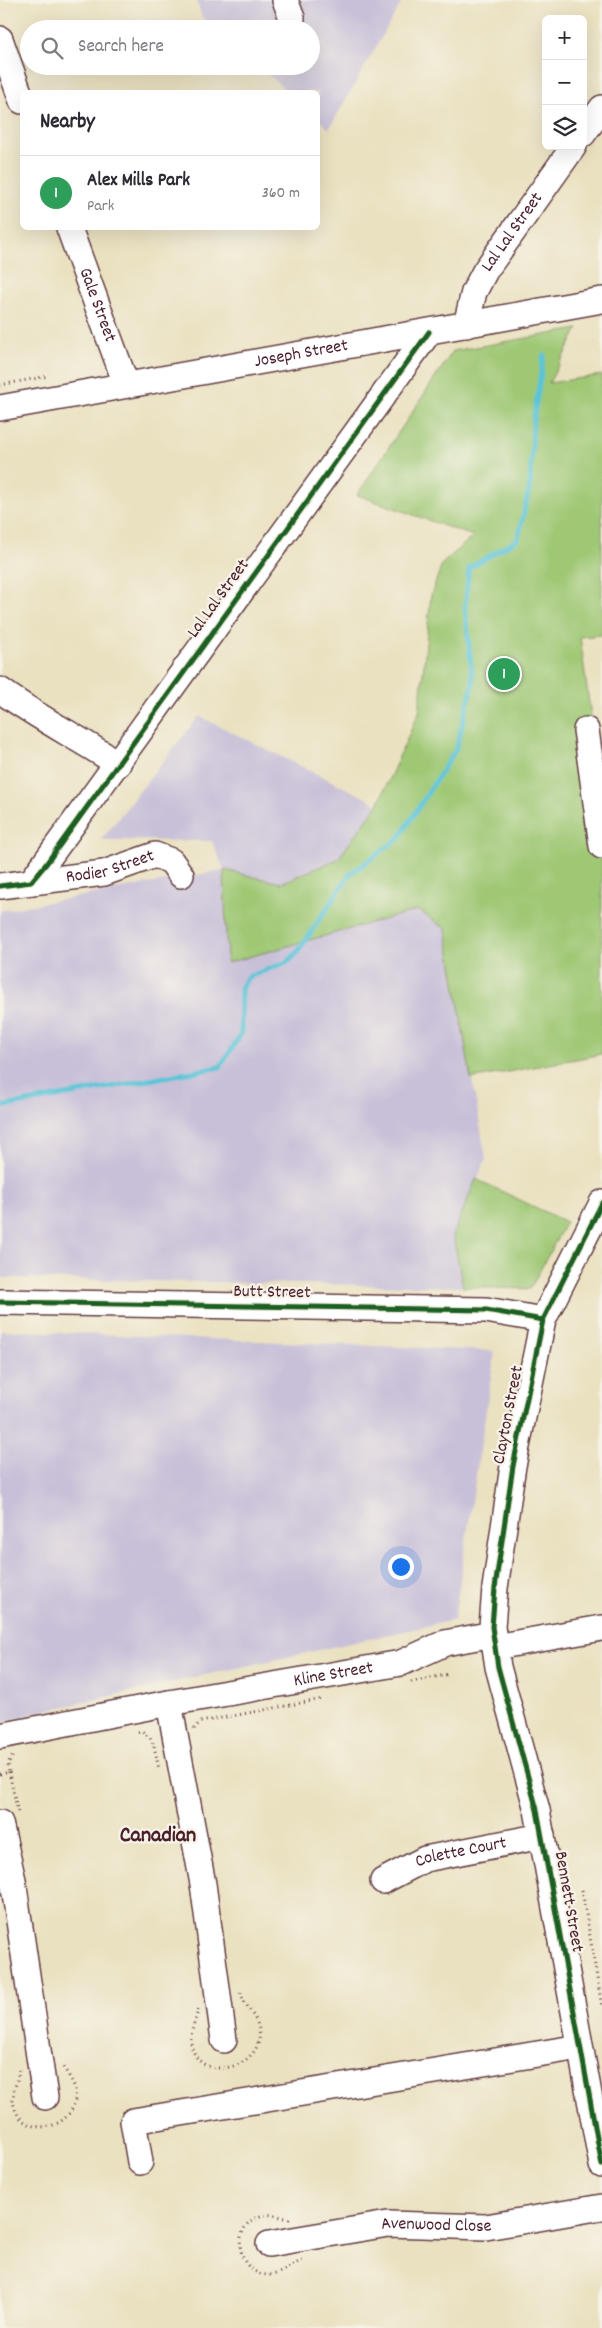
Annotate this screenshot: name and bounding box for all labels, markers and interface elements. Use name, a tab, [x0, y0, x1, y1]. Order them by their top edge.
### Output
map controls	[542, 15, 587, 150]
button: +	[542, 15, 587, 60]
search box	[20, 20, 320, 75]
icon: search	[38, 34, 66, 62]
text: Search here	[78, 34, 164, 61]
button: −	[542, 60, 587, 105]
button: layers	[542, 105, 587, 150]
text: Nearby	[40, 108, 95, 138]
text: Alex Mills Park	[87, 168, 190, 195]
text: 1	[54, 182, 58, 205]
text: 360 m	[262, 182, 300, 205]
street label: Lal Lal Street	[476, 187, 550, 277]
text: Park	[87, 195, 114, 218]
street label: Gale Street	[72, 264, 122, 346]
street label: Joseph Street	[252, 333, 350, 375]
street label: Lal Lal Street	[182, 554, 256, 644]
pin: 1	[488, 655, 520, 693]
street label: Rodier Street	[64, 844, 158, 890]
street label: Butt Street	[233, 1280, 311, 1306]
street label: Clayton Street	[487, 1363, 531, 1466]
your location	[388, 1554, 414, 1580]
street label: Kline Street	[292, 1655, 375, 1694]
district label: Canadian	[120, 1821, 196, 1852]
street label: Colette Court	[411, 1831, 509, 1875]
street label: Bennett Street	[547, 1850, 589, 1955]
street label: Avenwood Close	[379, 2211, 494, 2240]

